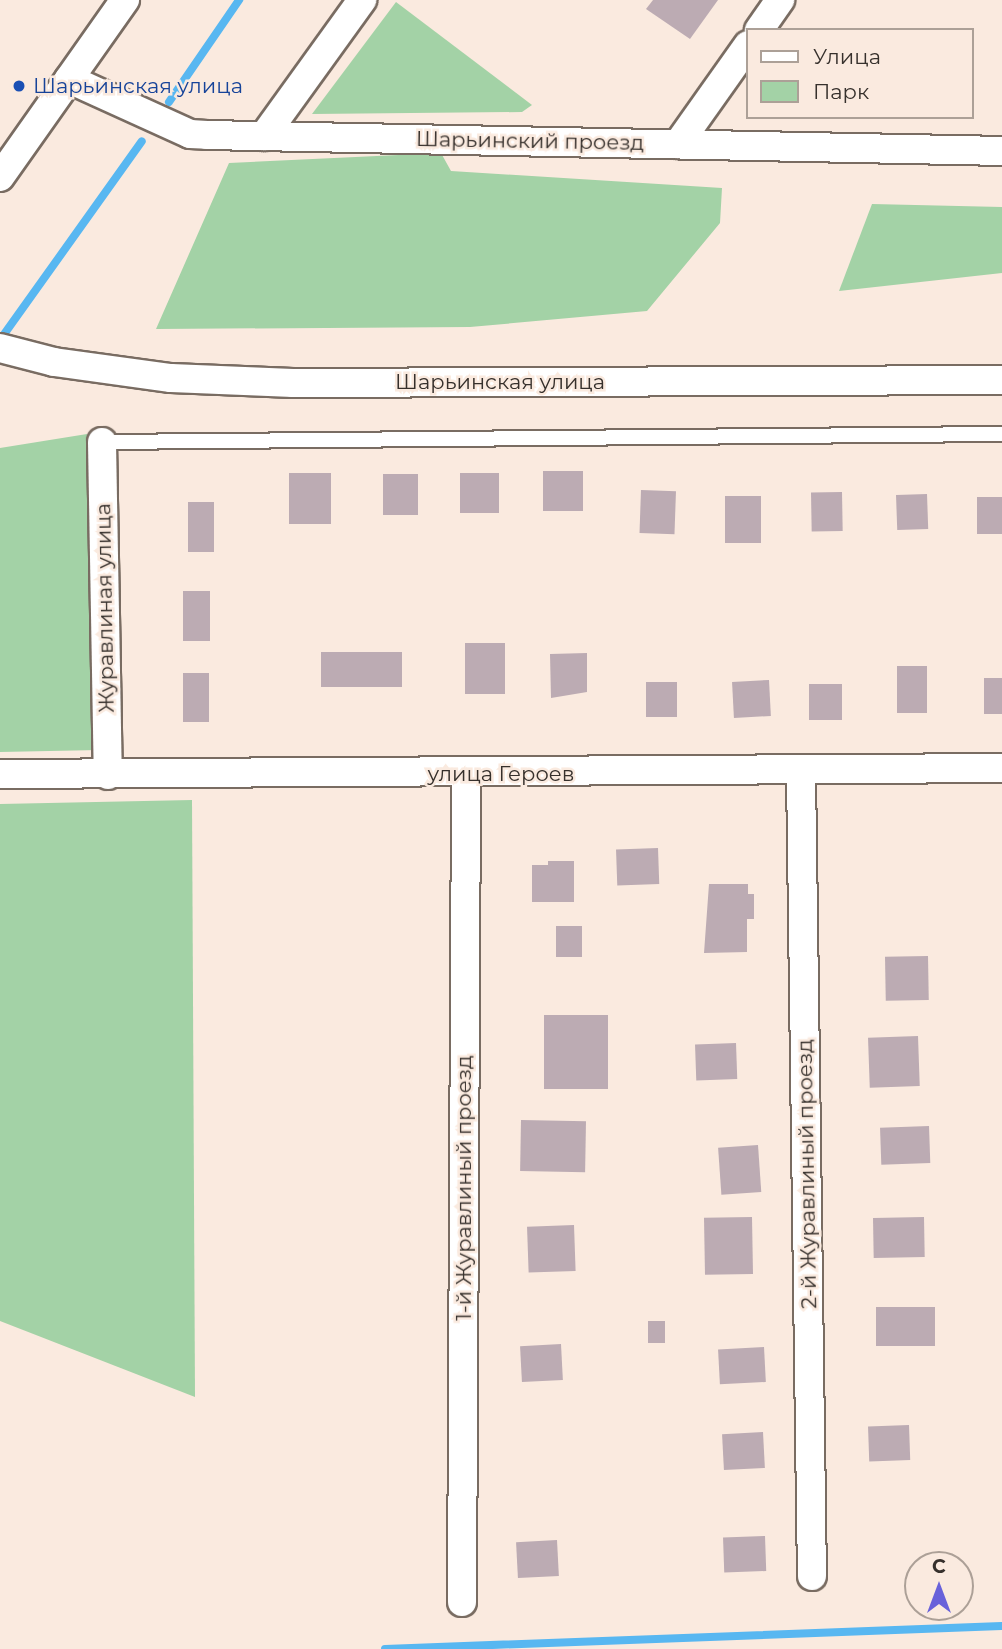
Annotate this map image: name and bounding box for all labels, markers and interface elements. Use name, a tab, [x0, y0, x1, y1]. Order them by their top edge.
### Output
legend	[746, 28, 974, 119]
text: Улица	[813, 44, 881, 69]
place label: Шарьинская улица	[33, 73, 243, 99]
marker: Шарьинская улица	[11, 78, 27, 94]
text: Парк	[813, 79, 869, 104]
street label: Шарьинский проезд	[416, 126, 644, 156]
street label: Шарьинская улица	[395, 369, 605, 395]
street label: Журавлиная улица	[91, 503, 119, 713]
street label: улица Героев	[427, 761, 575, 787]
street label: 2-й Журавлиный проезд	[792, 1039, 822, 1309]
street label: 1-й Журавлиный проезд	[451, 1055, 477, 1321]
north arrow	[904, 1551, 974, 1621]
text: С	[932, 1555, 946, 1578]

